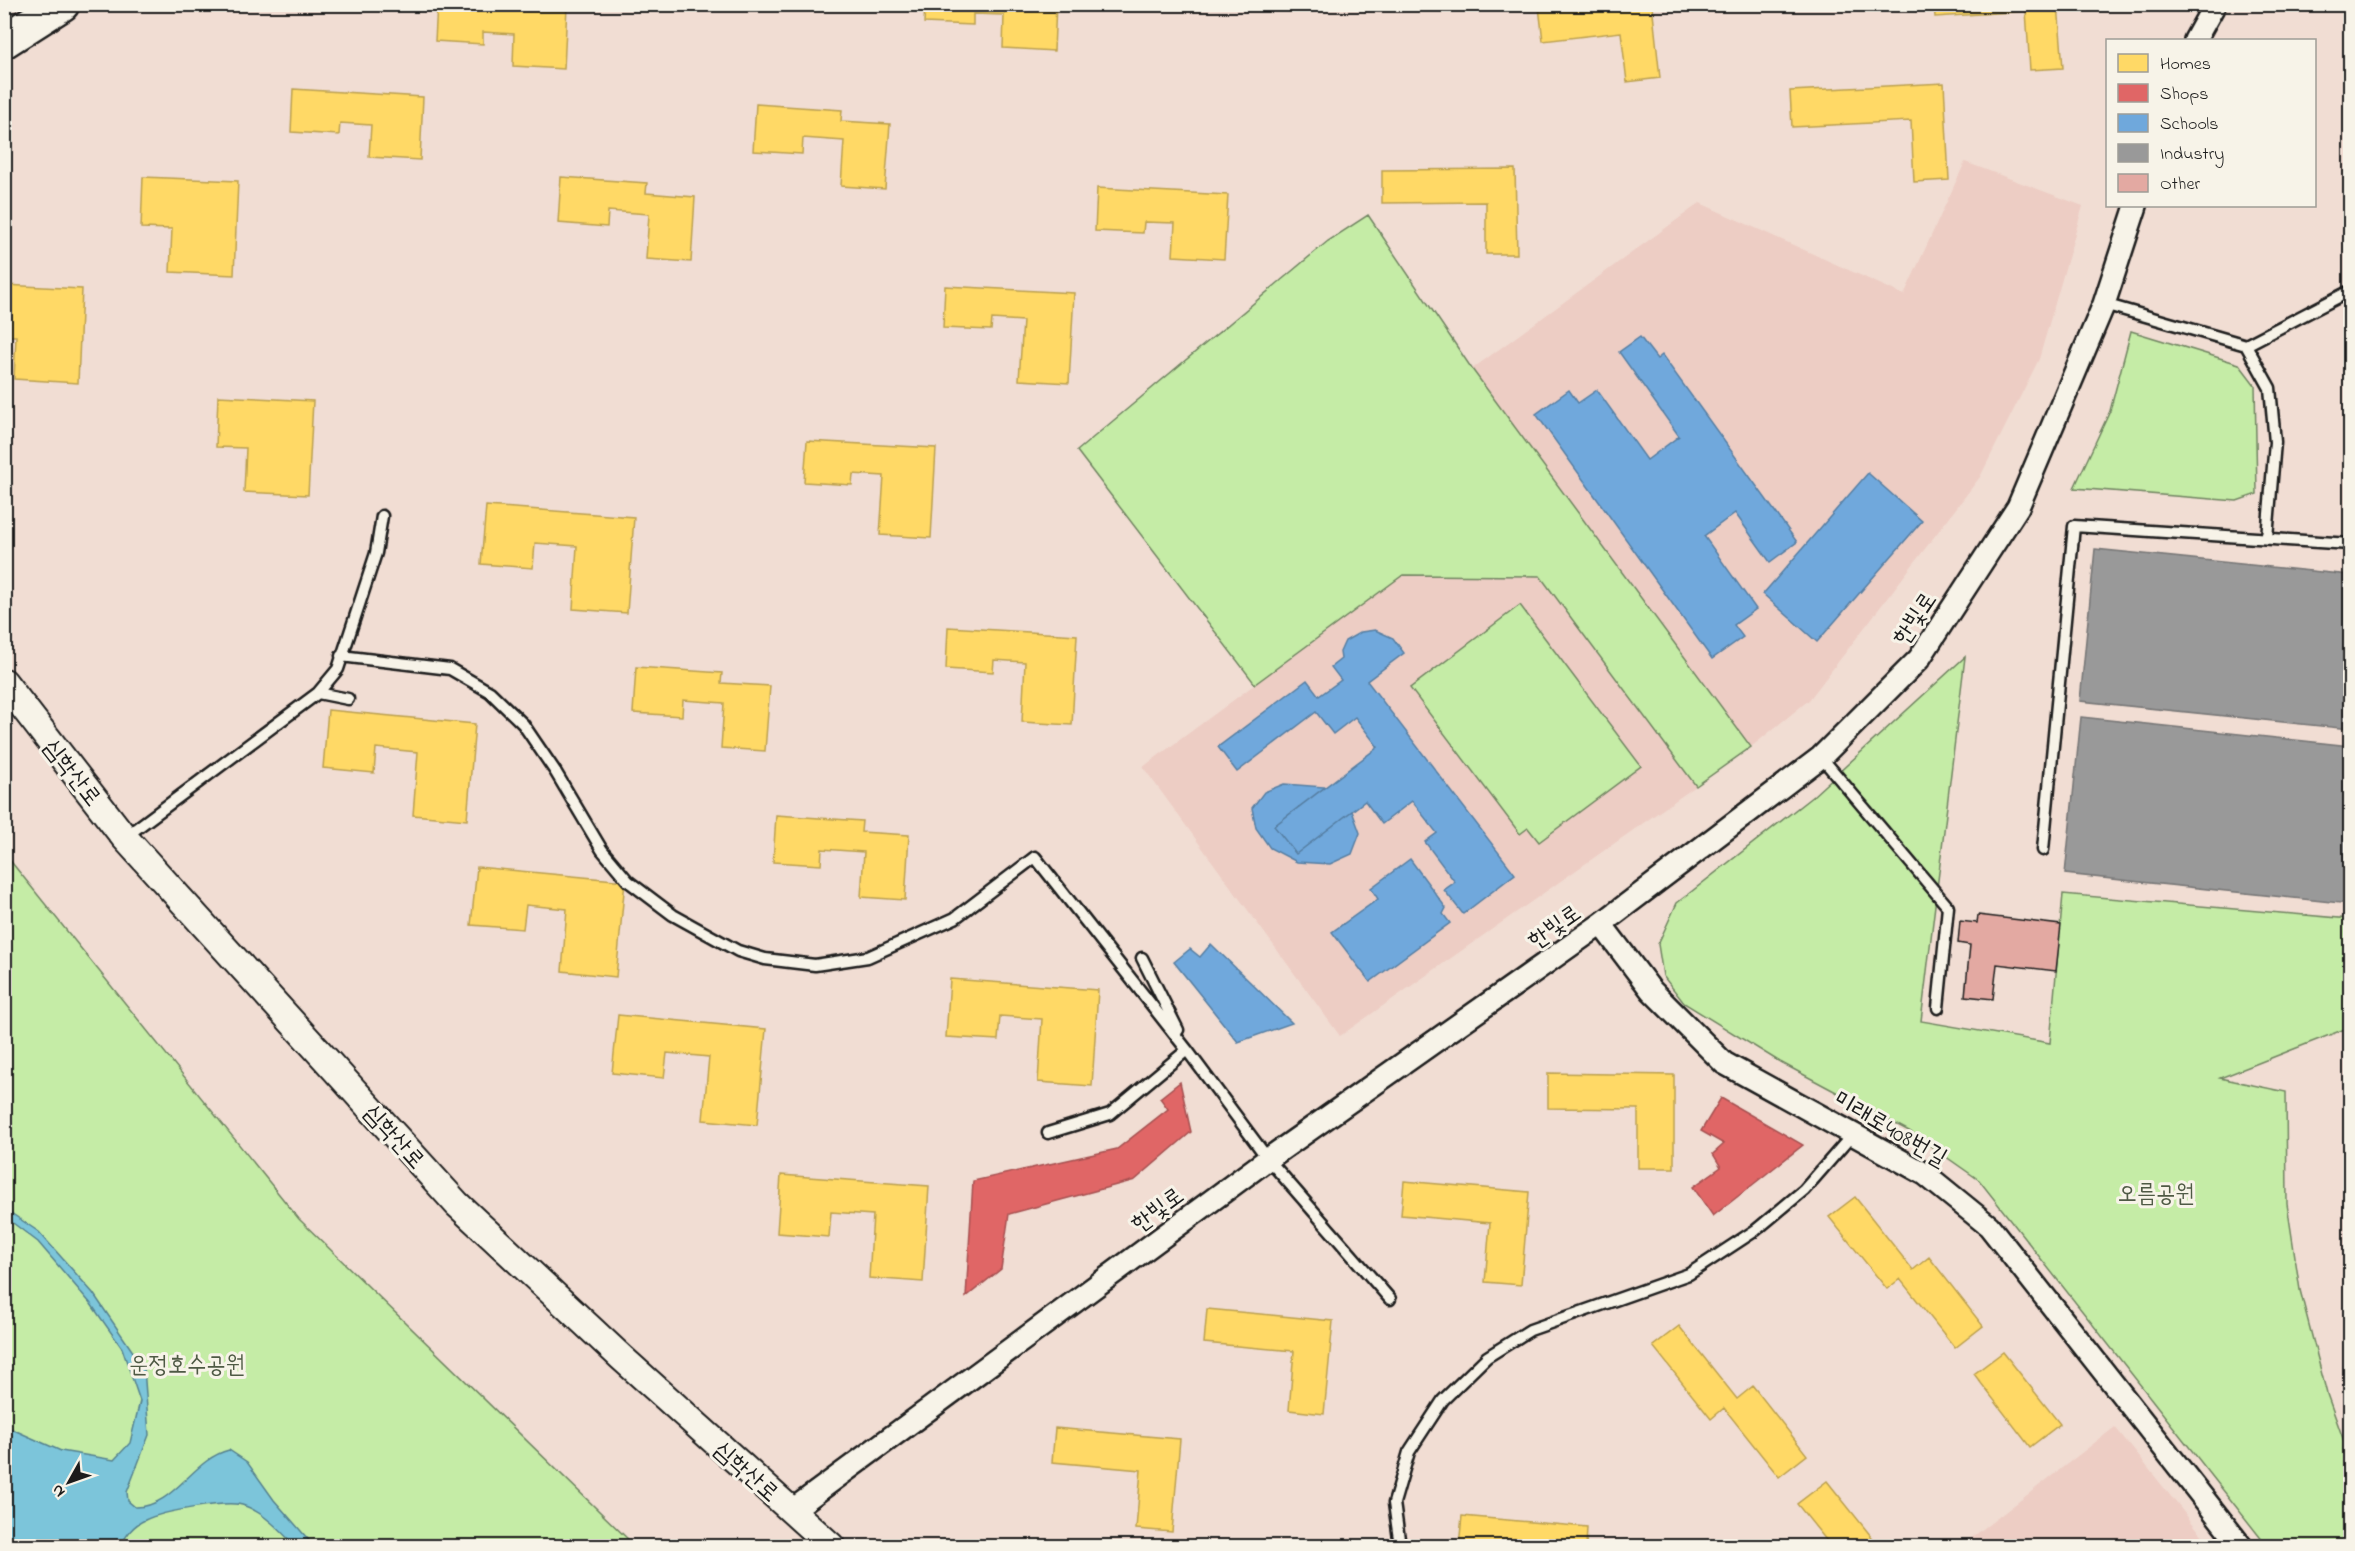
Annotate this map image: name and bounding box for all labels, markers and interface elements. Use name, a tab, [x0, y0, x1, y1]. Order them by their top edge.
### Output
legend	[2106, 39, 2316, 207]
text: Homes	[2160, 52, 2211, 78]
text: Shops	[2160, 82, 2208, 108]
text: Schools	[2160, 112, 2218, 138]
text: Industry	[2160, 142, 2224, 168]
text: Other	[2160, 172, 2200, 198]
street label: 한빛로	[1885, 586, 1947, 653]
street label: 심학산로	[33, 732, 109, 815]
street label: 한빛로	[1522, 897, 1589, 959]
street label: 미래로408번길	[1827, 1084, 1953, 1177]
street label: 심학산로	[354, 1097, 432, 1178]
park label: 오름공원	[2117, 1178, 2195, 1213]
street label: 한빛로	[1125, 1180, 1192, 1242]
park label: 운정호수공원	[129, 1349, 245, 1384]
street label: 심학산로	[705, 1434, 786, 1512]
north arrow	[39, 1452, 99, 1512]
text: N	[46, 1478, 72, 1502]

